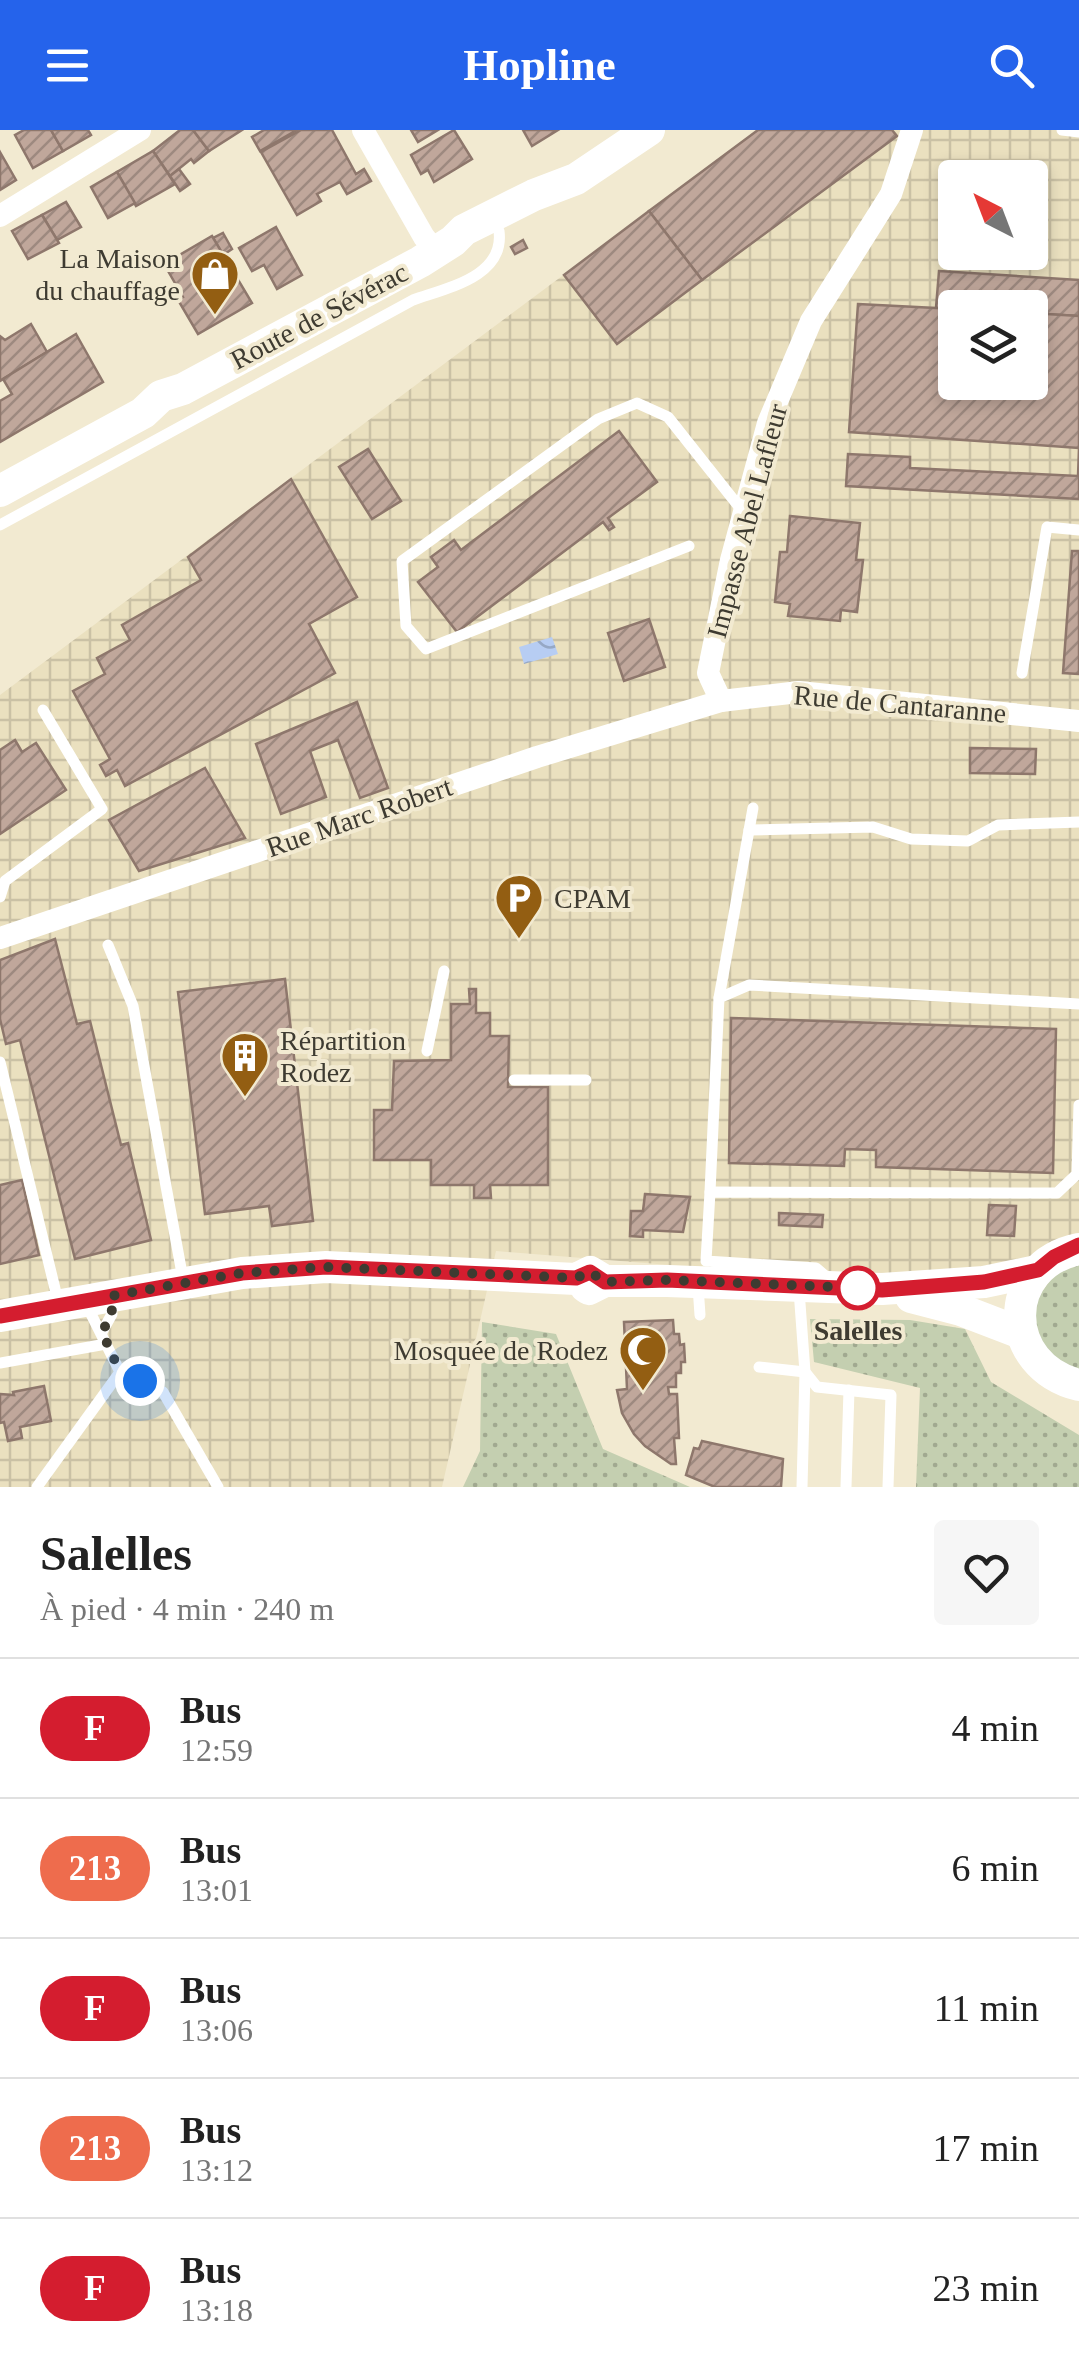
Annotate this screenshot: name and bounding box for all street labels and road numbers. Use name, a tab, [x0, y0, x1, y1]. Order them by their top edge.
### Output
street label: Route de Sévérac	[225, 256, 413, 376]
street label: Impasse Abel Lafleur	[701, 400, 793, 641]
street label: Rue de Cantaranne	[793, 679, 1007, 729]
street label: Rue Marc Robert	[262, 771, 456, 863]

